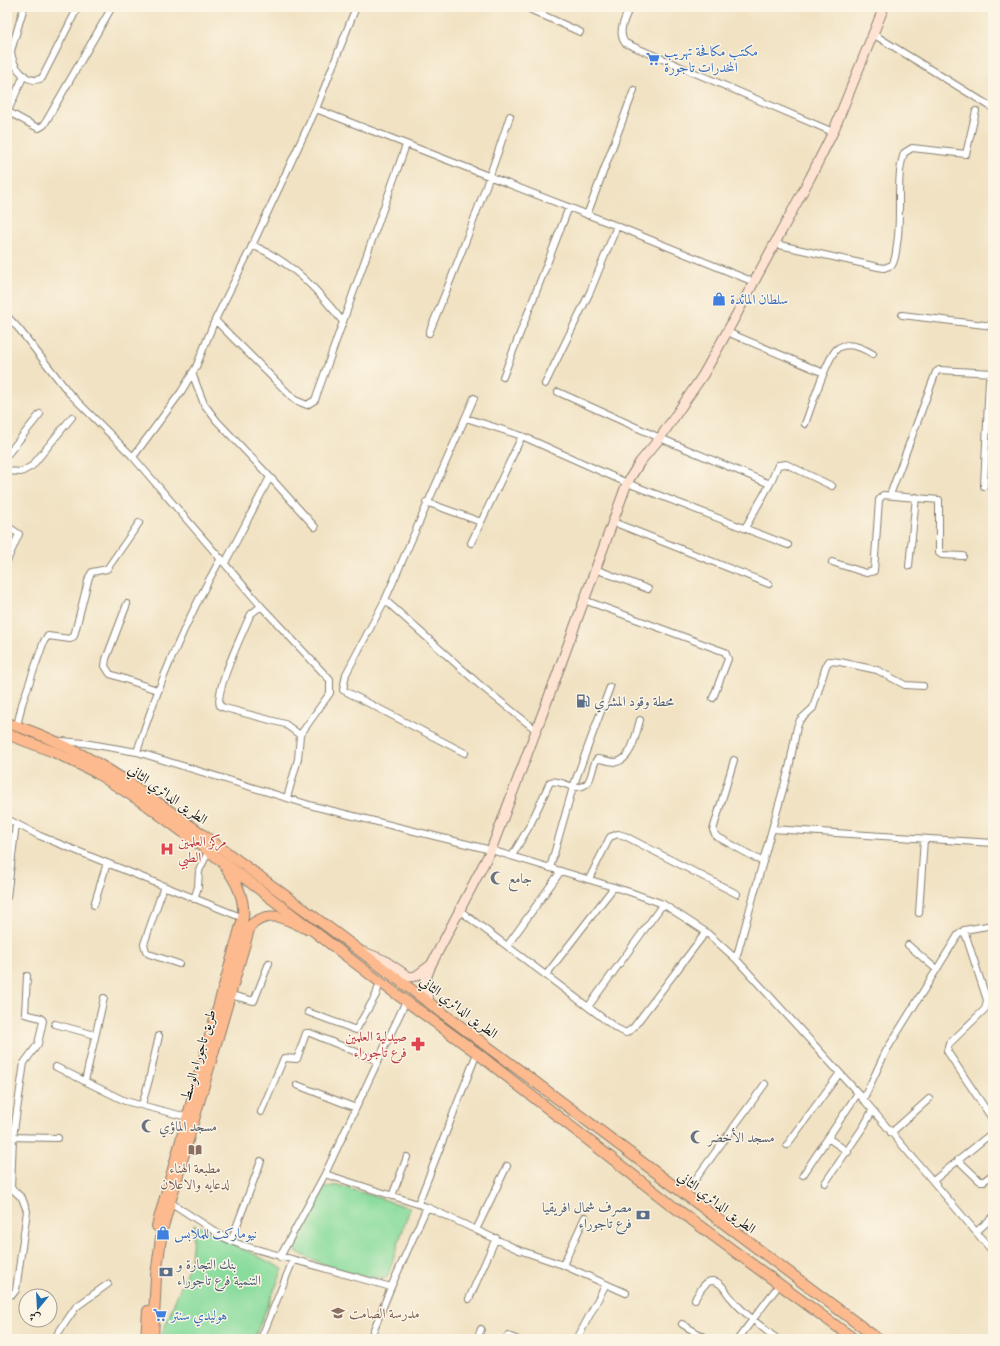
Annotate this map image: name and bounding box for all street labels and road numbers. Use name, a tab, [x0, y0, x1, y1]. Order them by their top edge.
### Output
street label: الطريق الدائري الثاني	[123, 759, 212, 831]
street label: الطريق الدائري الثاني	[415, 971, 502, 1045]
street label: طريق تاجوراء الوسط	[175, 1007, 221, 1103]
street label: الطريق الدائري الثاني	[673, 1166, 760, 1240]

